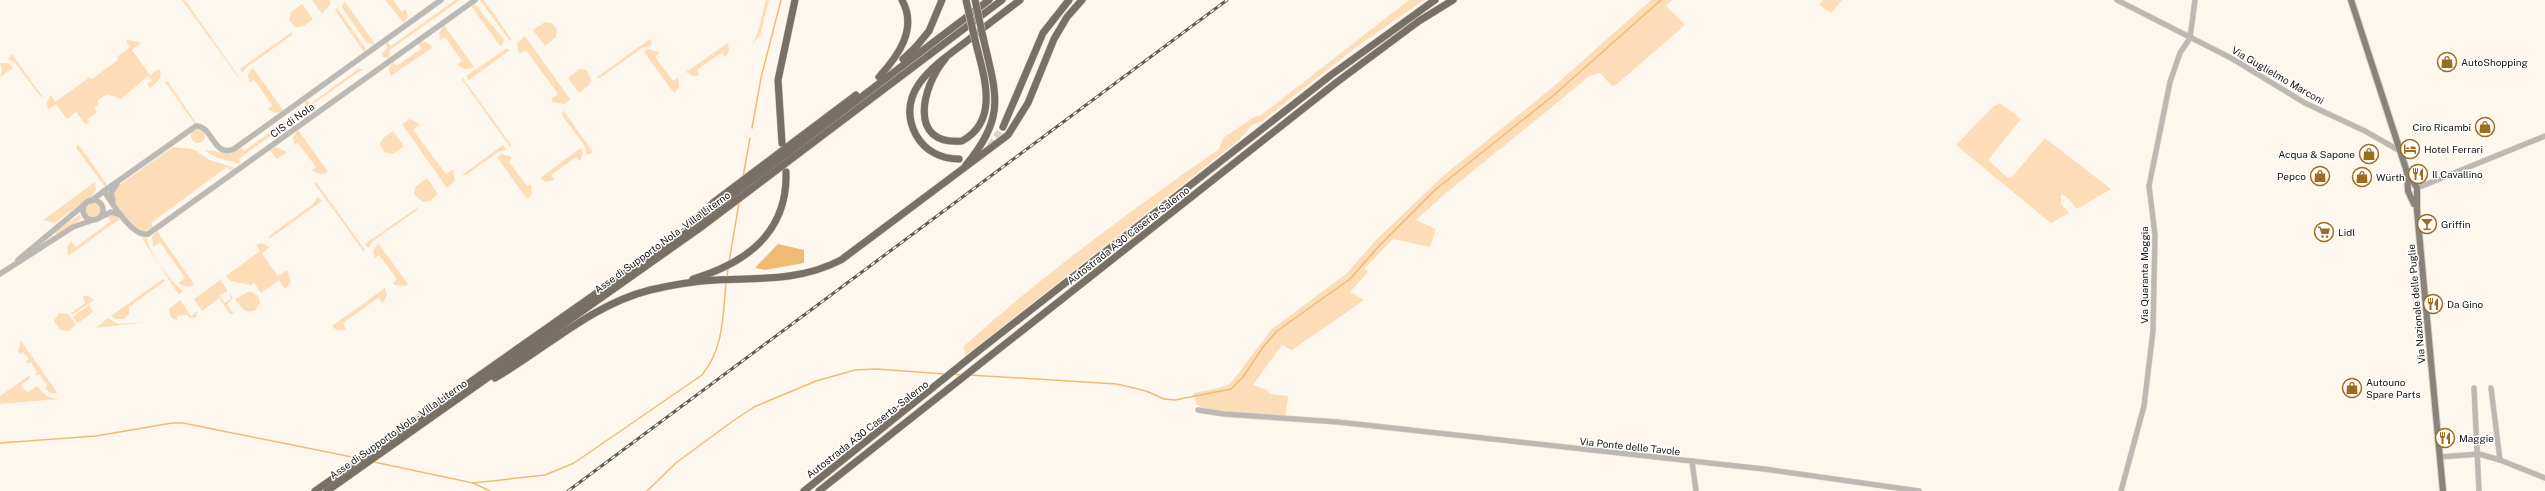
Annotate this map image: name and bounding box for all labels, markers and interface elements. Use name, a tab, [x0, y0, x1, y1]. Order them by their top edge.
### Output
street label: Via Guglielmo Marconi	[2230, 44, 2326, 106]
shop icon: AutoShopping	[2436, 51, 2458, 73]
place label: AutoShopping	[2461, 56, 2528, 68]
street label: CIS di Nola	[268, 100, 316, 140]
shop icon: Ciro Ricambi	[2474, 116, 2496, 138]
place label: Ciro Ricambi	[2413, 121, 2471, 133]
hotel icon: Hotel Ferrari	[2399, 138, 2421, 160]
shop icon: Acqua & Sapone	[2358, 143, 2380, 165]
place label: Hotel Ferrari	[2424, 143, 2483, 155]
place label: Acqua & Sapone	[2278, 148, 2355, 160]
restaurant icon: Il Cavallino	[2407, 163, 2429, 185]
shop icon: Pepco	[2309, 165, 2331, 187]
shop icon: Würth	[2351, 166, 2373, 188]
place label: Il Cavallino	[2432, 168, 2483, 180]
place label: Pepco	[2277, 170, 2306, 182]
place label: Würth	[2376, 171, 2405, 183]
street label: Autostrada A30 Caserta-Salerno	[1065, 183, 1192, 286]
street label: Asse di Supporto Nola - Villa Literno	[592, 188, 733, 295]
bar icon: Griffin	[2416, 213, 2438, 235]
place label: Griffin	[2441, 218, 2471, 230]
supermarket icon: Lidl	[2313, 221, 2335, 243]
street label: Via Quaranta Moggia	[2138, 226, 2150, 324]
place label: Lidl	[2338, 226, 2355, 238]
street label: Via Nazionale delle Puglie	[2405, 243, 2427, 364]
restaurant icon: Da Gino	[2422, 293, 2444, 315]
place label: Da Gino	[2447, 298, 2484, 310]
place label: Autouno Spare Parts	[2366, 376, 2420, 400]
street label: Asse di Supporto Nola - Villa Literno	[327, 377, 469, 481]
street label: Autostrada A30 Caserta-Salerno	[804, 377, 931, 480]
shop icon: Autouno Spare Parts	[2341, 377, 2363, 399]
restaurant icon: Maggie	[2434, 427, 2456, 449]
place label: Maggie	[2459, 432, 2494, 444]
street label: Via Ponte delle Tavole	[1579, 435, 1681, 457]

